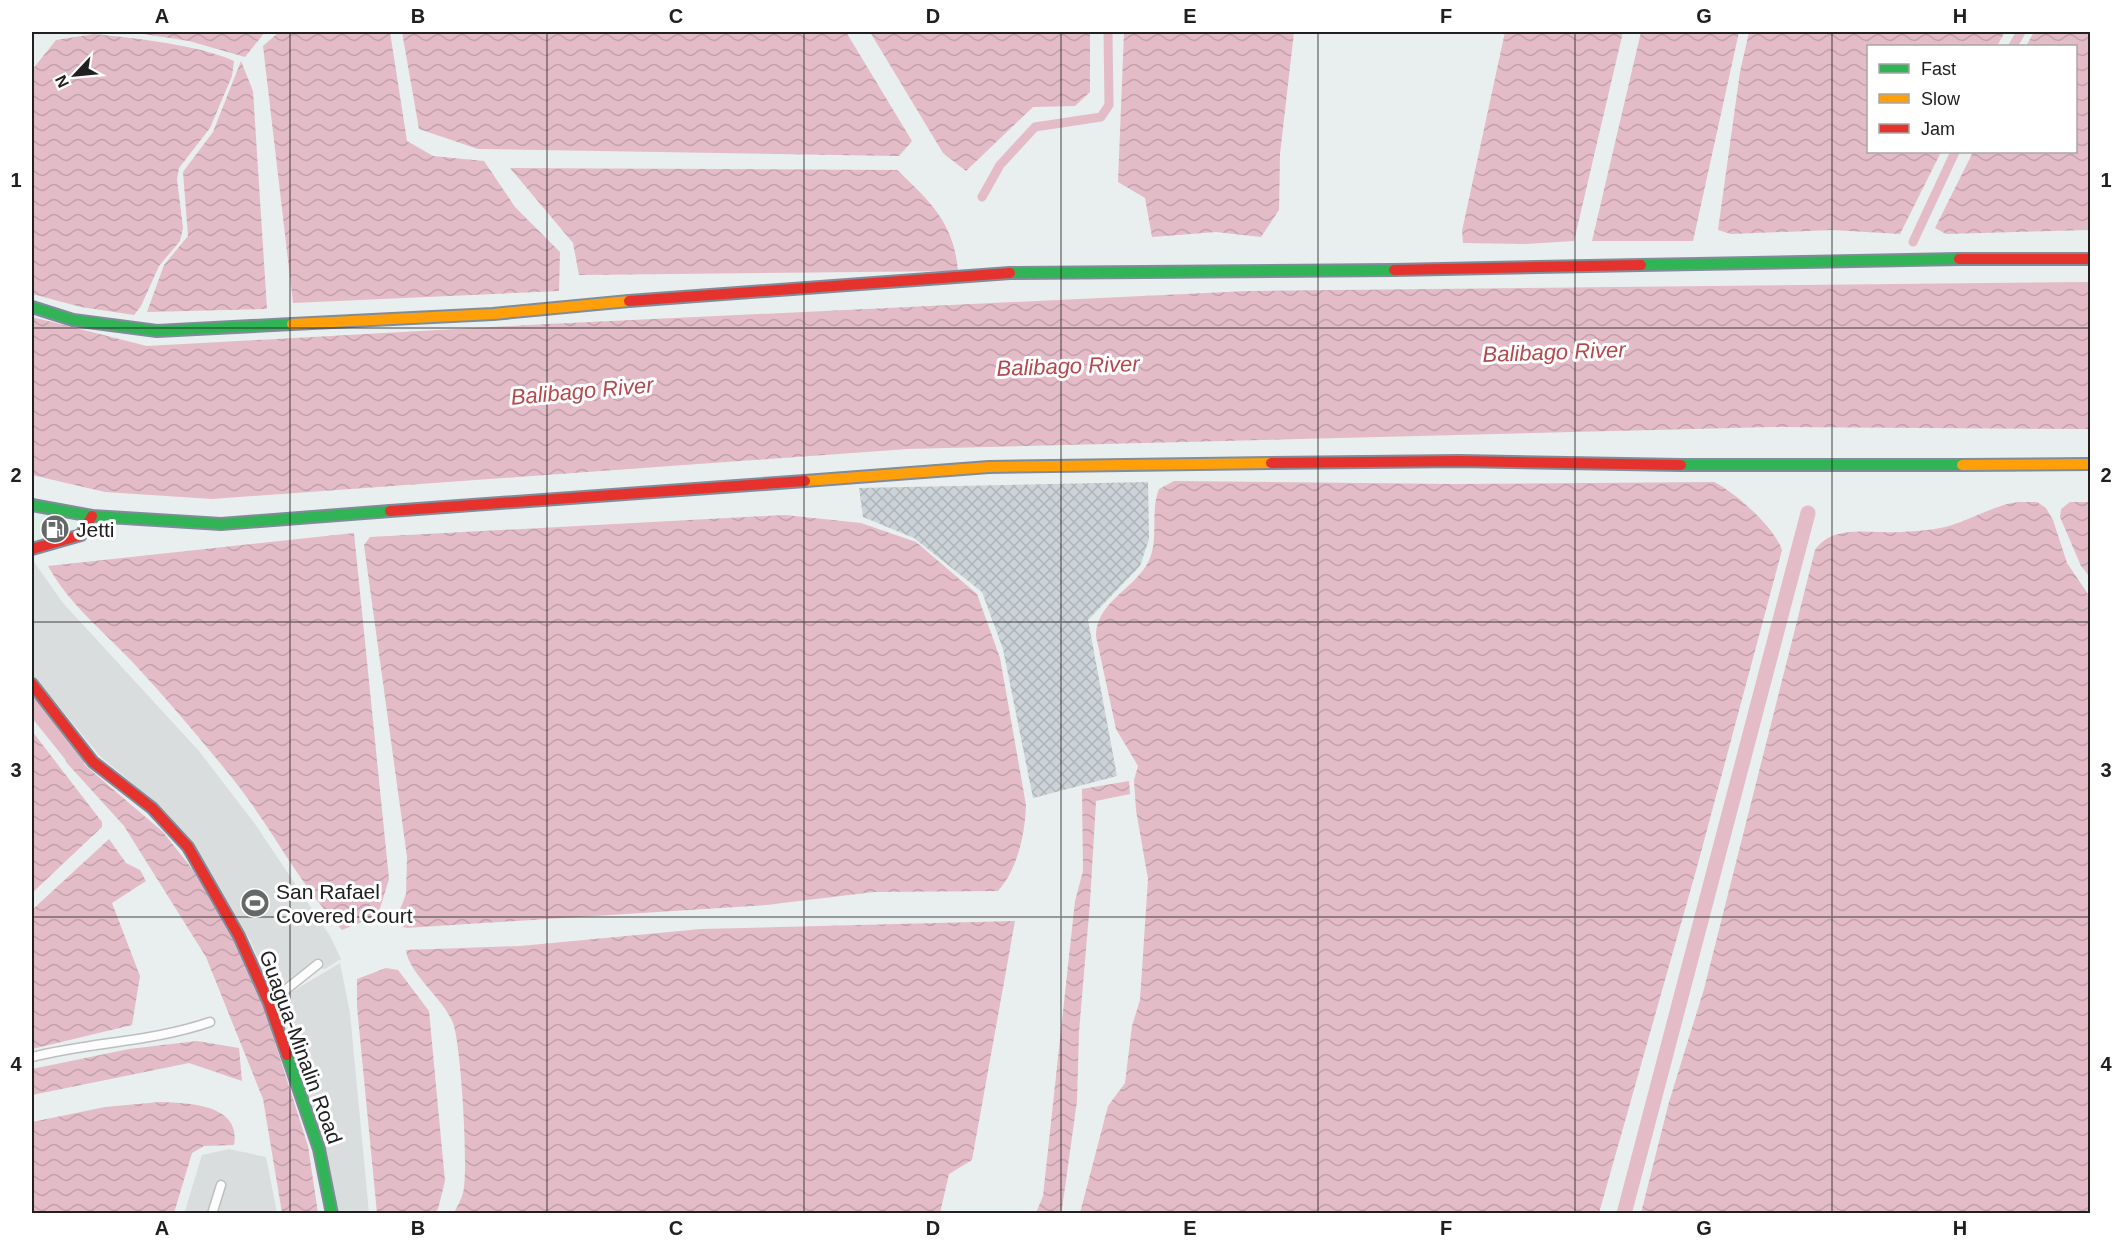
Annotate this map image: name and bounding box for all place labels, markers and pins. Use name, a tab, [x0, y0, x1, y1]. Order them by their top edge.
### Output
fuel station icon: Jetti	[39, 513, 71, 545]
place label: Jetti	[76, 518, 115, 541]
place label: San Rafael Covered Court	[276, 880, 413, 927]
sports icon: San Rafael Covered Court	[239, 887, 271, 919]

